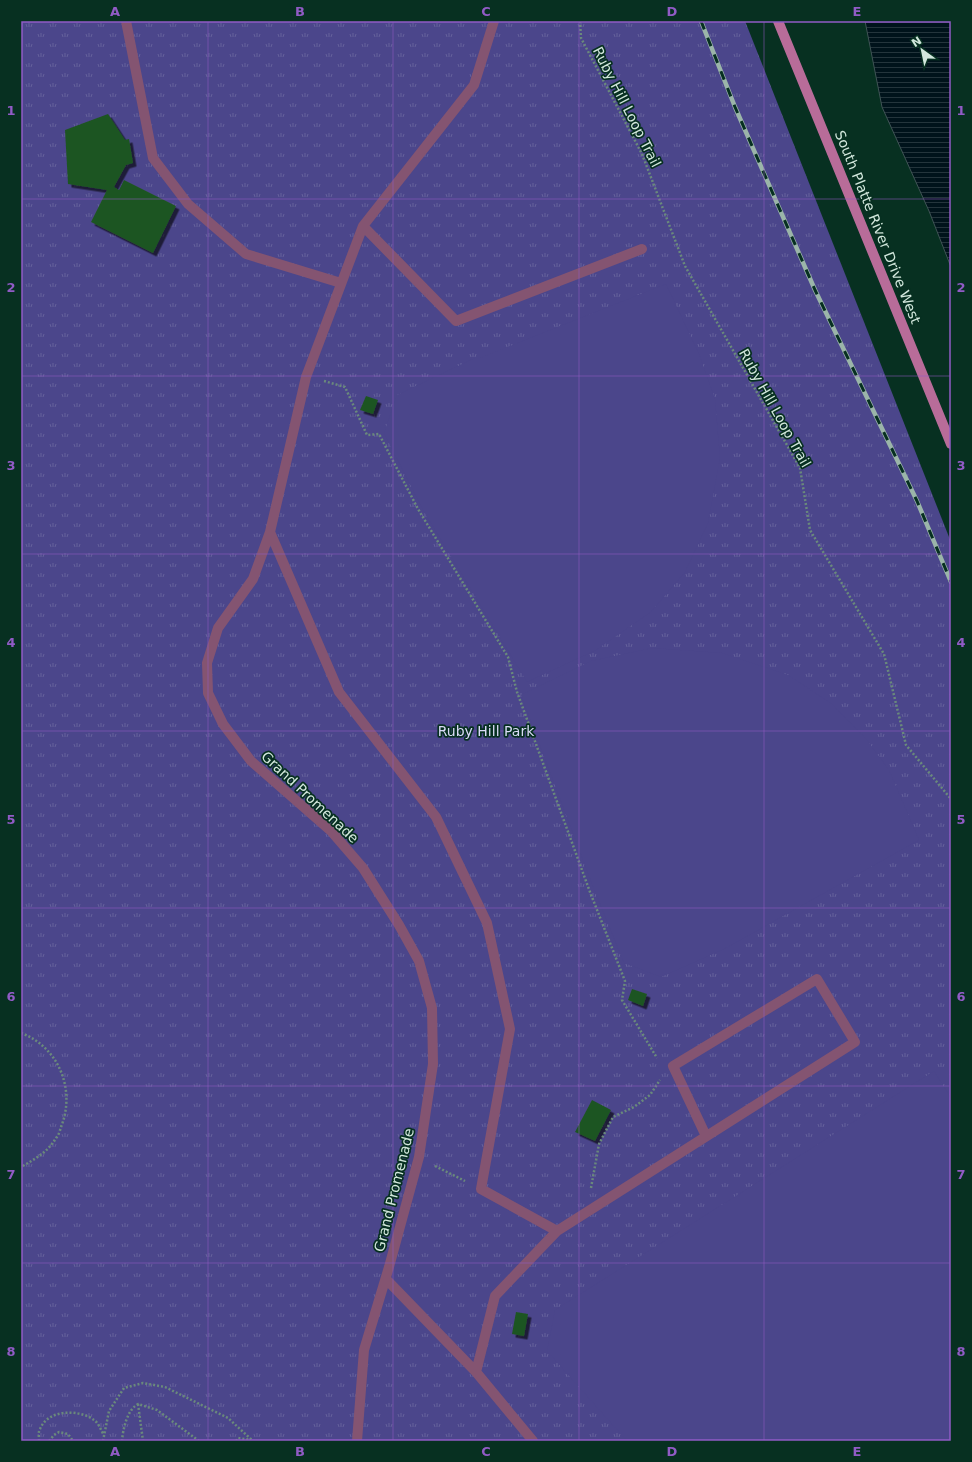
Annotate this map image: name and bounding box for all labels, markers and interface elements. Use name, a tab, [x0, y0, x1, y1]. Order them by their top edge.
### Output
text: A	[110, 4, 120, 19]
text: B	[295, 4, 305, 19]
text: C	[481, 4, 491, 19]
text: D	[667, 4, 678, 19]
text: E	[853, 4, 861, 19]
north arrow	[902, 30, 942, 70]
text: N	[909, 34, 924, 50]
street label: Ruby Hill Loop Trail	[590, 44, 664, 170]
text: 1	[6, 103, 16, 118]
text: 1	[956, 103, 966, 118]
street label: South Platte River Drive West	[832, 128, 924, 326]
text: 2	[6, 280, 16, 295]
text: 2	[956, 280, 966, 295]
street label: Ruby Hill Loop Trail	[736, 346, 814, 470]
text: 3	[6, 458, 16, 473]
text: 3	[956, 458, 966, 473]
text: 4	[6, 635, 16, 650]
text: 4	[956, 635, 966, 650]
park label: Ruby Hill Park	[438, 723, 535, 739]
street label: Grand Promenade	[258, 748, 362, 846]
text: 5	[6, 812, 16, 827]
text: 5	[956, 812, 966, 827]
text: 6	[6, 989, 16, 1004]
text: 6	[956, 989, 966, 1004]
street label: Grand Promenade	[371, 1127, 417, 1253]
text: 7	[6, 1167, 16, 1182]
text: 7	[956, 1167, 966, 1182]
text: 8	[6, 1344, 16, 1359]
text: 8	[956, 1344, 966, 1359]
text: A	[110, 1444, 120, 1459]
text: B	[295, 1444, 305, 1459]
text: C	[481, 1444, 491, 1459]
text: D	[667, 1444, 678, 1459]
text: E	[853, 1444, 861, 1459]

